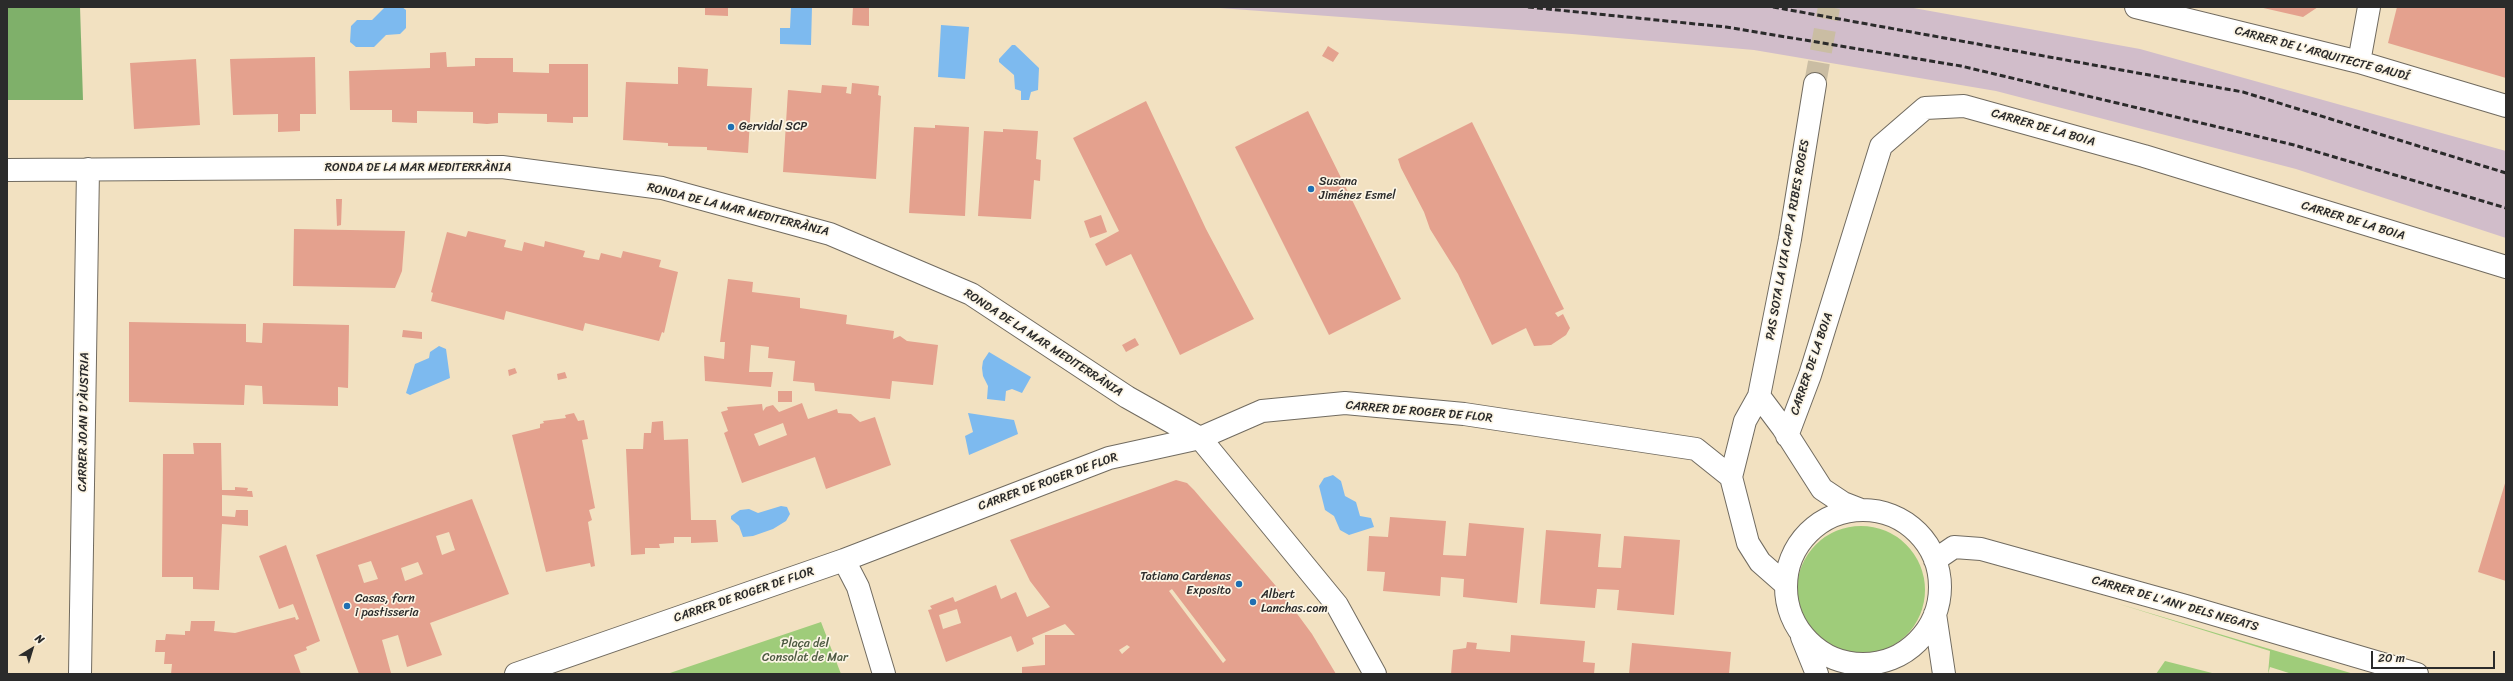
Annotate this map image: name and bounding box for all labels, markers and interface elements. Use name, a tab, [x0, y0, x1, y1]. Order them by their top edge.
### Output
street label: CARRER DE L'ARQUITECTE GAUDÍ	[2233, 24, 2411, 84]
street label: CARRER DE LA BOIA	[1989, 106, 2097, 150]
place label: Gervidal SCP	[739, 120, 807, 134]
marker: Gervidal SCP	[726, 122, 736, 132]
street label: PAS SOTA LA VIA CAP A RIBES ROGES	[1763, 139, 1813, 341]
street label: RONDA DE LA MAR MEDITERRÀNIA	[325, 161, 511, 175]
place label: Susana Jiménez Esmel	[1319, 175, 1396, 203]
street label: RONDA DE LA MAR MEDITERRÀNIA	[646, 180, 830, 240]
marker: Susana Jiménez Esmel	[1306, 184, 1316, 194]
street label: CARRER DE LA BOIA	[2300, 198, 2406, 244]
street label: RONDA DE LA MAR MEDITERRÀNIA	[961, 286, 1125, 400]
street label: CARRER DE LA BOIA	[1788, 311, 1836, 417]
street label: CARRER JOAN D'ÀUSTRIA	[76, 352, 92, 492]
street label: CARRER DE ROGER DE FLOR	[1345, 398, 1493, 426]
street label: CARRER DE ROGER DE FLOR	[976, 450, 1120, 514]
street label: CARRER DE ROGER DE FLOR	[672, 564, 816, 626]
place label: Tatiana Cardenas Exposito	[1140, 570, 1231, 598]
street label: CARRER DE L'ANY DELS NEGATS	[2090, 573, 2260, 635]
marker: Tatiana Cardenas Exposito	[1234, 579, 1244, 589]
place label: Albert Lanchas.com	[1261, 588, 1328, 616]
place label: Casas, forn i pastisseria	[355, 592, 419, 620]
marker: Albert Lanchas.com	[1248, 597, 1258, 607]
marker: Casas, forn i pastisseria	[342, 601, 352, 611]
north arrow	[12, 629, 52, 669]
text: N	[31, 629, 49, 649]
park label: Plaça del Consolat de Mar	[762, 637, 848, 665]
scale bar	[2373, 643, 2497, 669]
text: 20 m	[2378, 647, 2405, 669]

